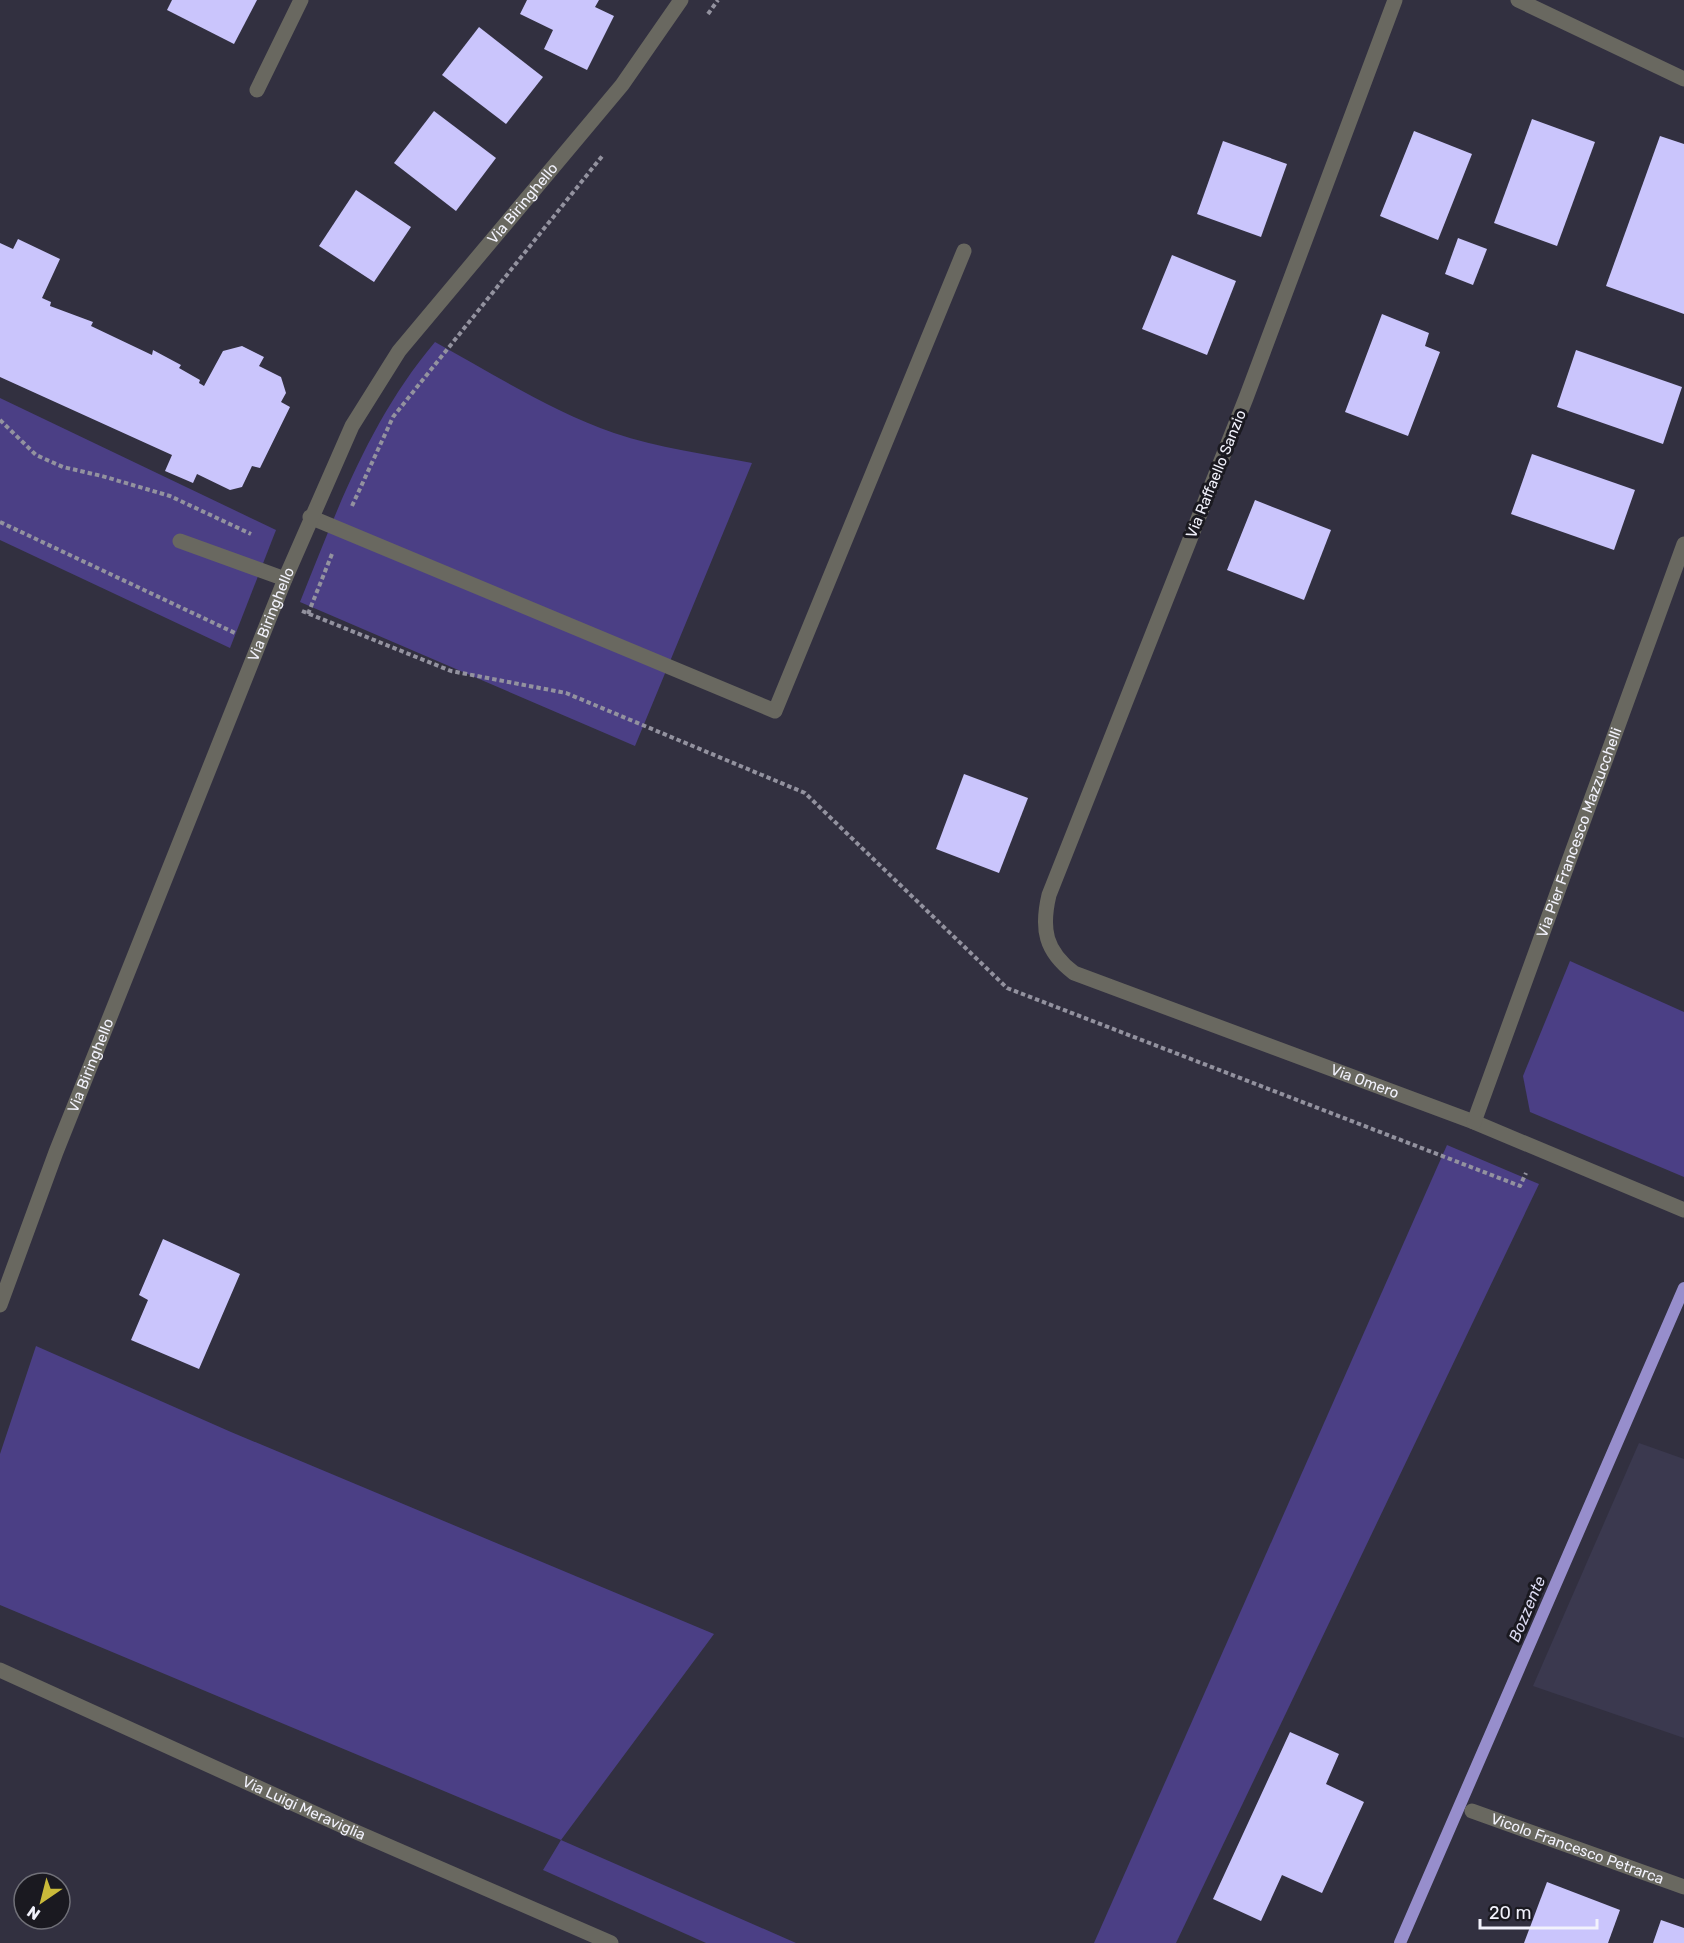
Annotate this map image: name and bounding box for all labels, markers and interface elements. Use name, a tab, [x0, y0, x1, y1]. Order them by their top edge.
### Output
street label: Via Biringhello	[484, 159, 562, 248]
street label: Via Raffaello Sanzio	[1182, 407, 1250, 541]
street label: Via Biringhello	[244, 564, 298, 664]
street label: Via Pier Francesco Mazzucchelli	[1533, 725, 1626, 940]
street label: Via Biringhello	[64, 1016, 117, 1115]
street label: Via Omero	[1328, 1060, 1401, 1102]
water label: Bozzente	[1505, 1573, 1549, 1645]
street label: Via Luigi Meraviglia	[240, 1773, 368, 1844]
street label: Vicolo Francesco Petrarca	[1488, 1810, 1666, 1888]
north arrow	[12, 1871, 72, 1931]
scale bar	[1480, 1892, 1597, 1930]
text: N	[24, 1902, 44, 1924]
text: 20 m	[1489, 1902, 1531, 1924]

